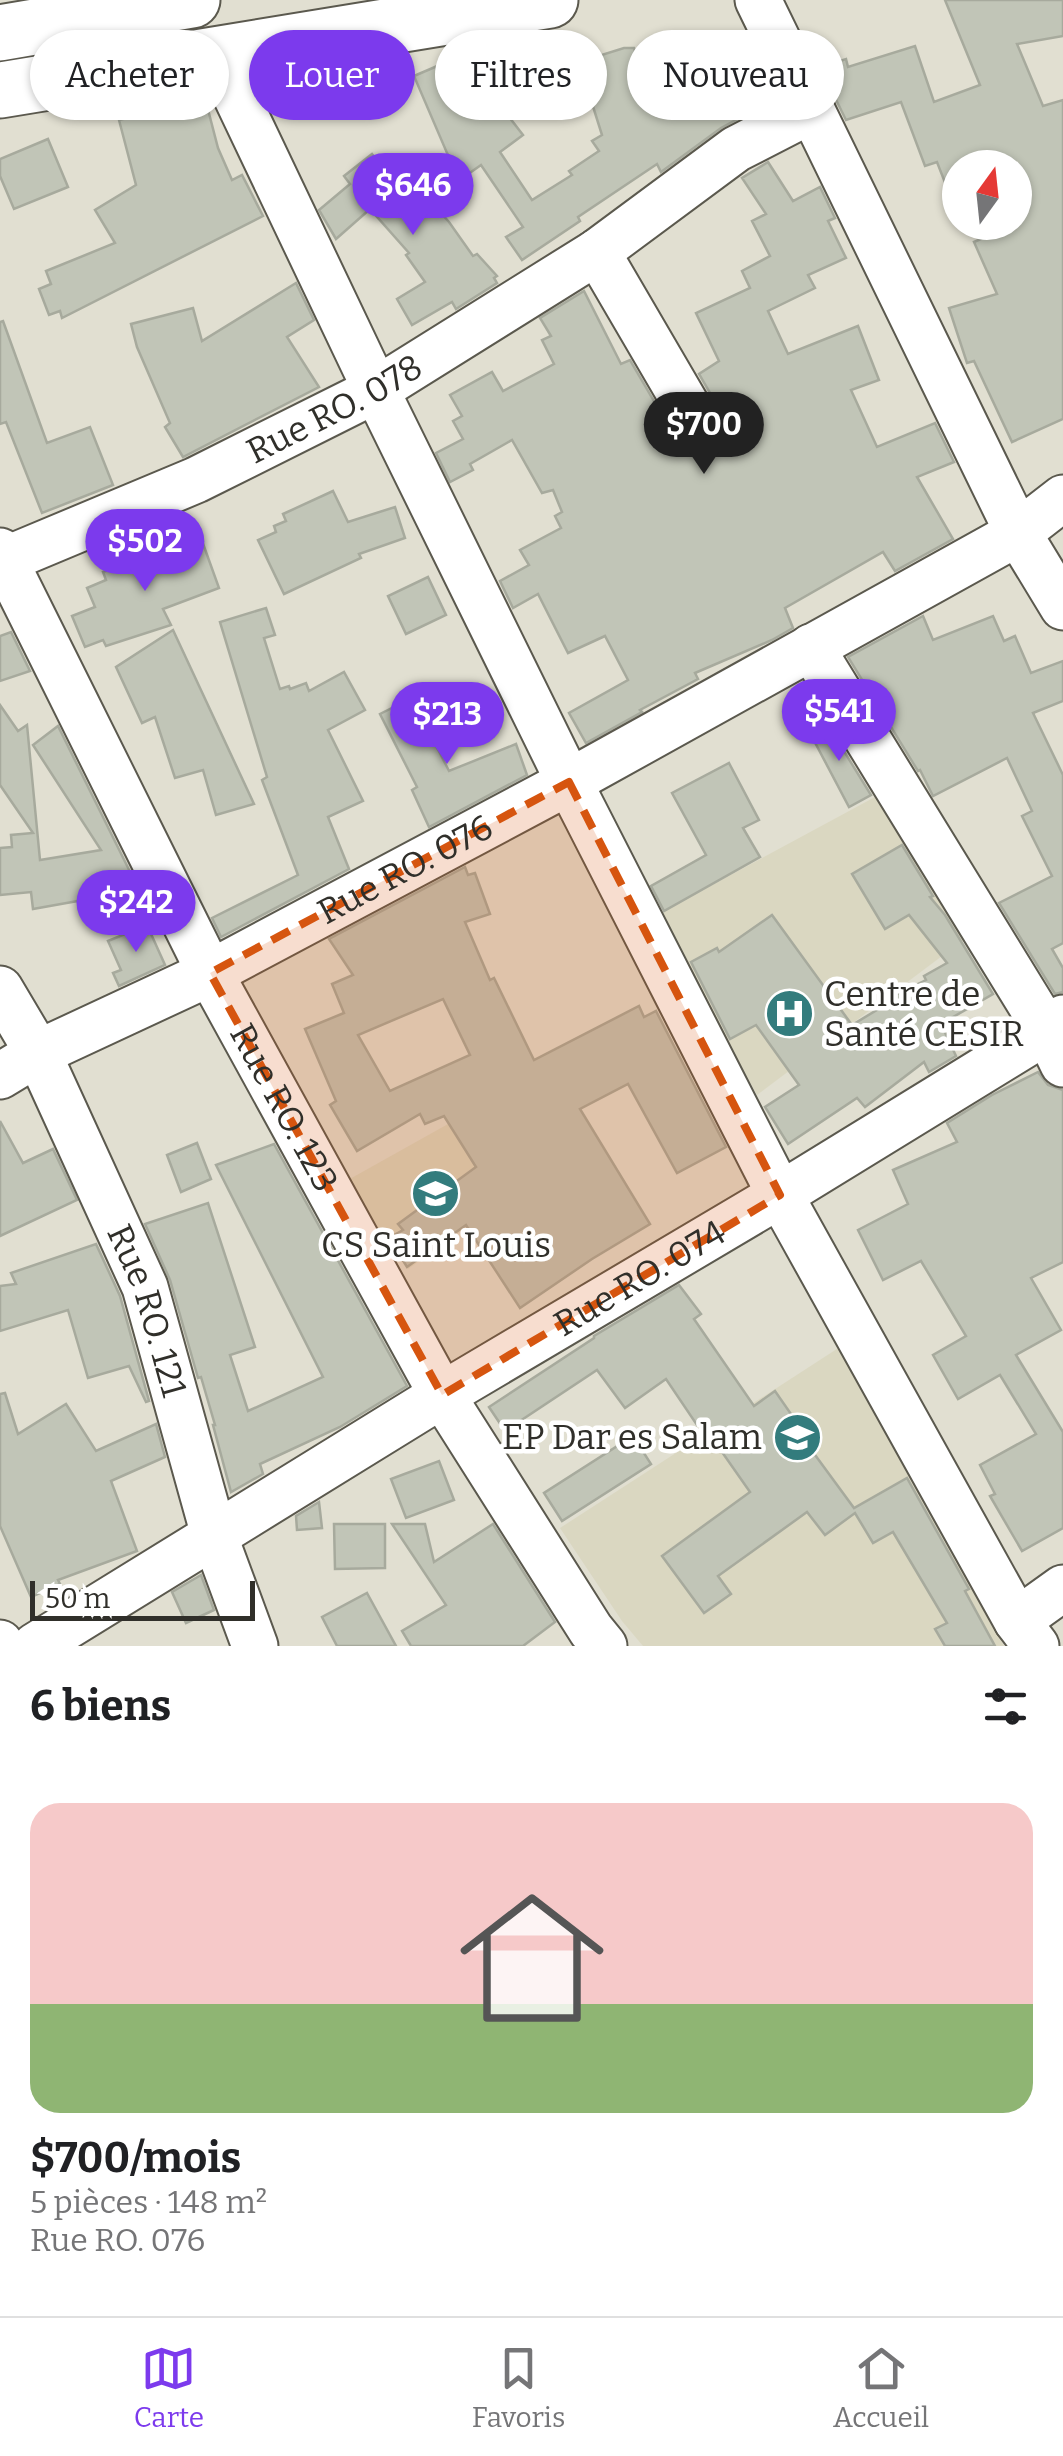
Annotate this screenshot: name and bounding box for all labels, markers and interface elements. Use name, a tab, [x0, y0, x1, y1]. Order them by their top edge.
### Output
chip: Acheter	[30, 30, 229, 120]
chip: Louer	[249, 30, 415, 120]
chip: Filtres	[435, 30, 607, 120]
chip: Nouveau	[627, 30, 844, 120]
north arrow	[942, 150, 1032, 240]
map controls	[942, 150, 1032, 240]
pin: $646	[354, 153, 472, 238]
text: $646	[375, 166, 451, 204]
street label: Rue RO. 078	[240, 345, 430, 472]
pin: $700	[645, 392, 763, 477]
text: $700	[666, 405, 742, 443]
pin: $502	[86, 509, 204, 594]
text: $502	[107, 522, 183, 560]
pin: $541	[780, 679, 898, 764]
pin: $213	[388, 682, 506, 767]
text: $541	[804, 692, 874, 730]
text: $213	[412, 695, 482, 733]
street label: Rue RO. 076	[310, 806, 500, 933]
pin: $242	[77, 870, 195, 955]
text: $242	[99, 883, 173, 921]
place label: Centre de Santé CESIR	[824, 973, 1024, 1055]
hospital icon: Centre de Santé CESIR	[763, 988, 815, 1040]
street label: Rue RO. 123	[221, 1016, 347, 1199]
school or university icon: CS Saint Louis	[410, 1167, 462, 1219]
street label: Rue RO. 074	[547, 1211, 733, 1345]
street label: Rue RO. 121	[98, 1218, 195, 1401]
place label: CS Saint Louis	[321, 1224, 551, 1266]
school or university icon: EP Dar es Salam	[771, 1411, 823, 1463]
place label: EP Dar es Salam	[502, 1416, 762, 1458]
scale bar	[30, 1576, 255, 1620]
text: 50 m	[45, 1582, 110, 1615]
icon: filters	[978, 1679, 1033, 1734]
text: 6 biens	[30, 1681, 171, 1731]
icon: home	[442, 1868, 622, 2048]
text: $700/mois	[30, 2133, 241, 2183]
text: 5 pièces · 148 m²	[30, 2183, 267, 2221]
text: Rue RO. 076	[30, 2221, 205, 2259]
tab: Carte	[134, 2341, 204, 2434]
tab: Favoris	[472, 2341, 565, 2434]
tab: Accueil	[833, 2341, 929, 2434]

